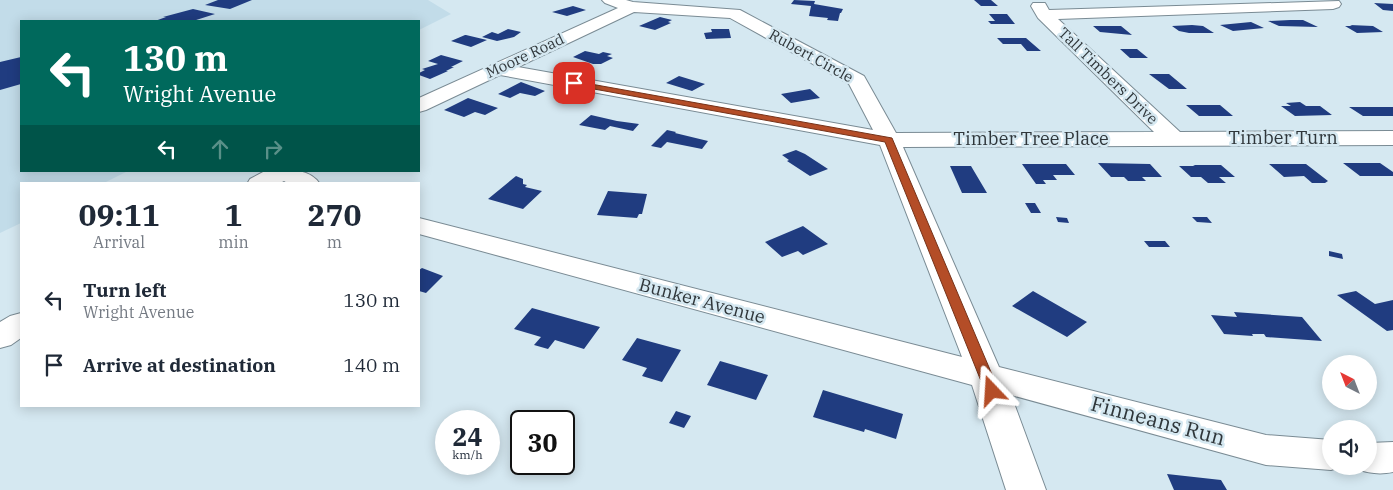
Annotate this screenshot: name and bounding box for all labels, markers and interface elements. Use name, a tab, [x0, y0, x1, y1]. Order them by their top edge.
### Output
street label: Tall Timbers Drive	[1055, 23, 1162, 128]
street label: Rubert Circle	[766, 25, 857, 87]
street label: Moore Road	[483, 29, 567, 82]
text: 130 m	[123, 35, 228, 81]
icon: left	[40, 40, 105, 105]
pin	[553, 62, 595, 104]
icon: arrive	[560, 69, 588, 97]
text: Wright Avenue	[123, 79, 276, 108]
street label: Timber Turn	[1228, 126, 1338, 149]
street label: Timber Tree Place	[953, 127, 1109, 150]
icon: left	[153, 135, 181, 163]
icon: ahead	[206, 135, 234, 163]
icon: right	[259, 135, 287, 163]
text: 09:11	[79, 195, 160, 234]
text: 1	[225, 195, 243, 234]
text: 270	[307, 195, 361, 234]
text: Arrival	[93, 232, 145, 252]
text: min	[218, 232, 249, 252]
text: m	[327, 232, 342, 252]
street label: Bunker Avenue	[636, 273, 768, 328]
text: Turn left	[83, 278, 166, 302]
icon: left	[40, 286, 68, 314]
text: 130 m	[343, 288, 400, 312]
text: Wright Avenue	[83, 302, 194, 322]
icon: arrive	[40, 351, 68, 379]
text: Arrive at destination	[83, 353, 276, 377]
text: 140 m	[343, 353, 400, 377]
north arrow	[1322, 355, 1378, 410]
map controls	[1322, 355, 1377, 475]
position arrow	[965, 364, 1017, 416]
street label: Finneans Run	[1088, 389, 1229, 451]
speed limit sign: 30	[510, 410, 575, 475]
text: 24	[452, 420, 483, 453]
button: sound	[1322, 420, 1377, 475]
text: km/h	[452, 447, 483, 462]

